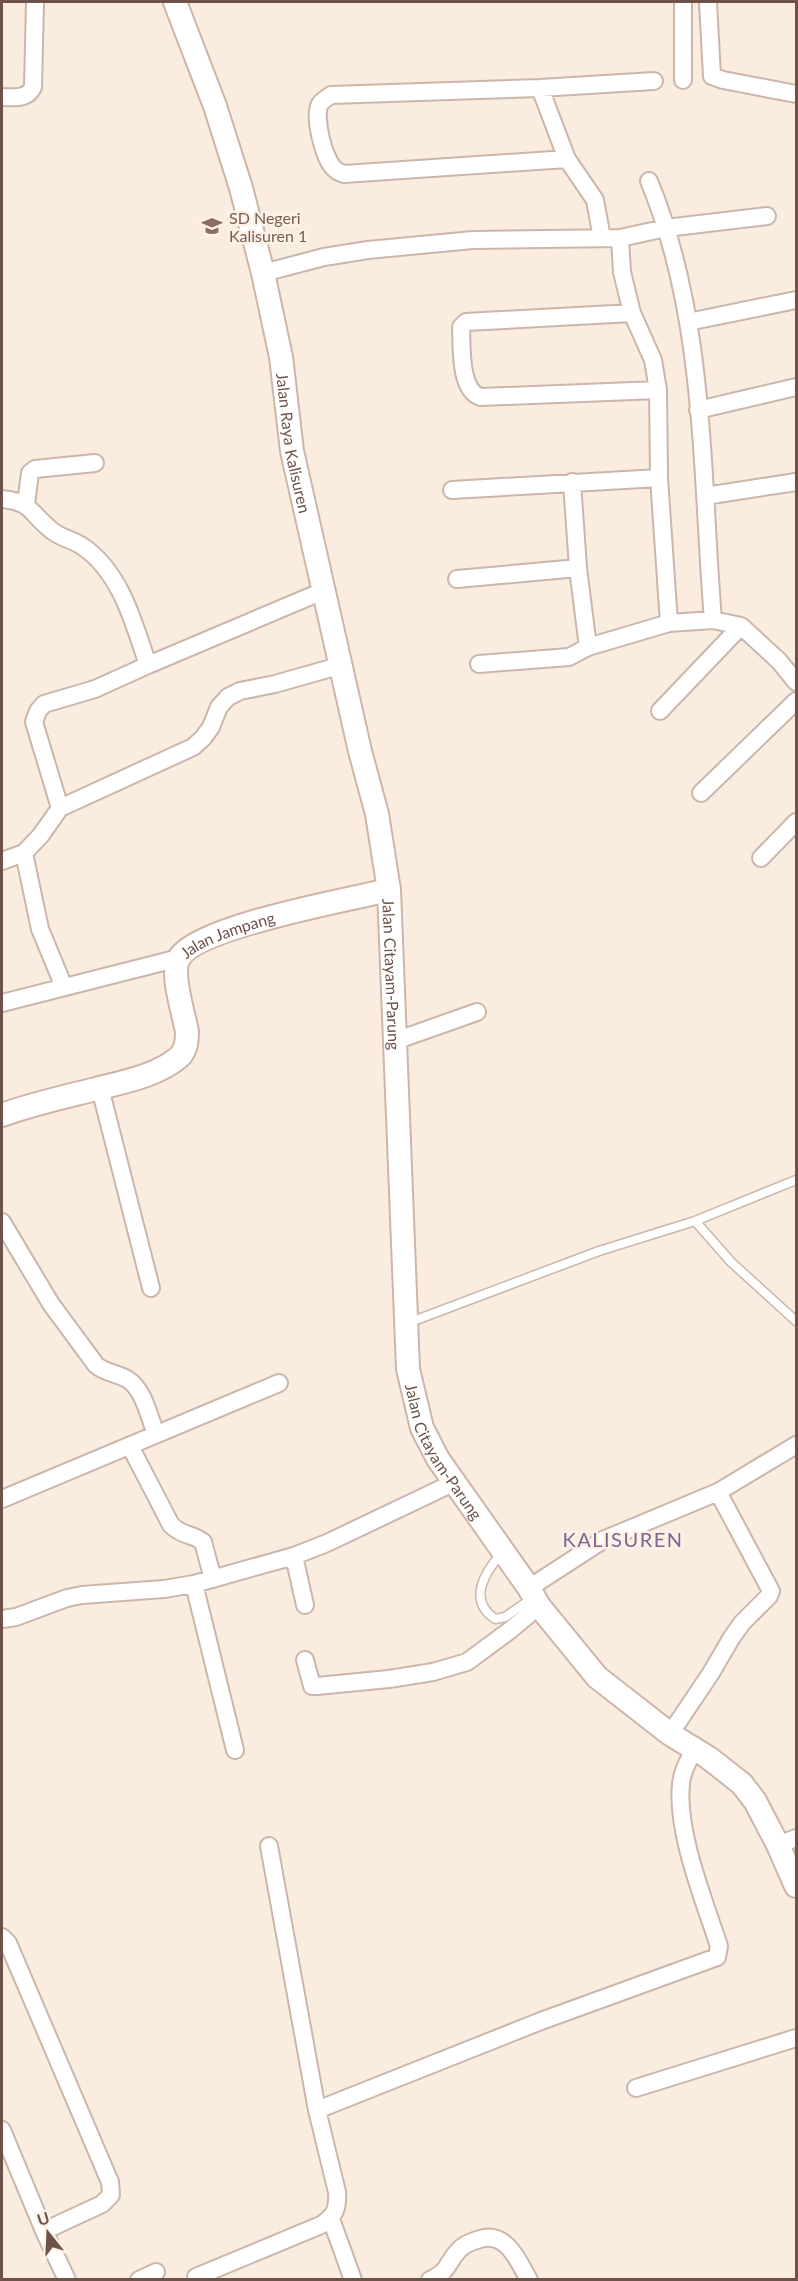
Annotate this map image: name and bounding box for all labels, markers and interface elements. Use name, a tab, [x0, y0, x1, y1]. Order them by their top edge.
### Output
place label: SD Negeri Kalisuren 1	[229, 208, 307, 245]
school or university icon: SD Negeri Kalisuren 1	[200, 214, 224, 238]
street label: Jalan Raya Kalisuren	[273, 372, 315, 515]
street label: Jalan Citayam-Parung	[380, 898, 405, 1051]
street label: Jalan Jampang	[176, 907, 277, 961]
street label: Jalan Citayam-Parung	[402, 1382, 487, 1523]
district label: KALISUREN	[562, 1527, 684, 1551]
north arrow	[18, 2203, 78, 2263]
text: U	[35, 2207, 52, 2229]

